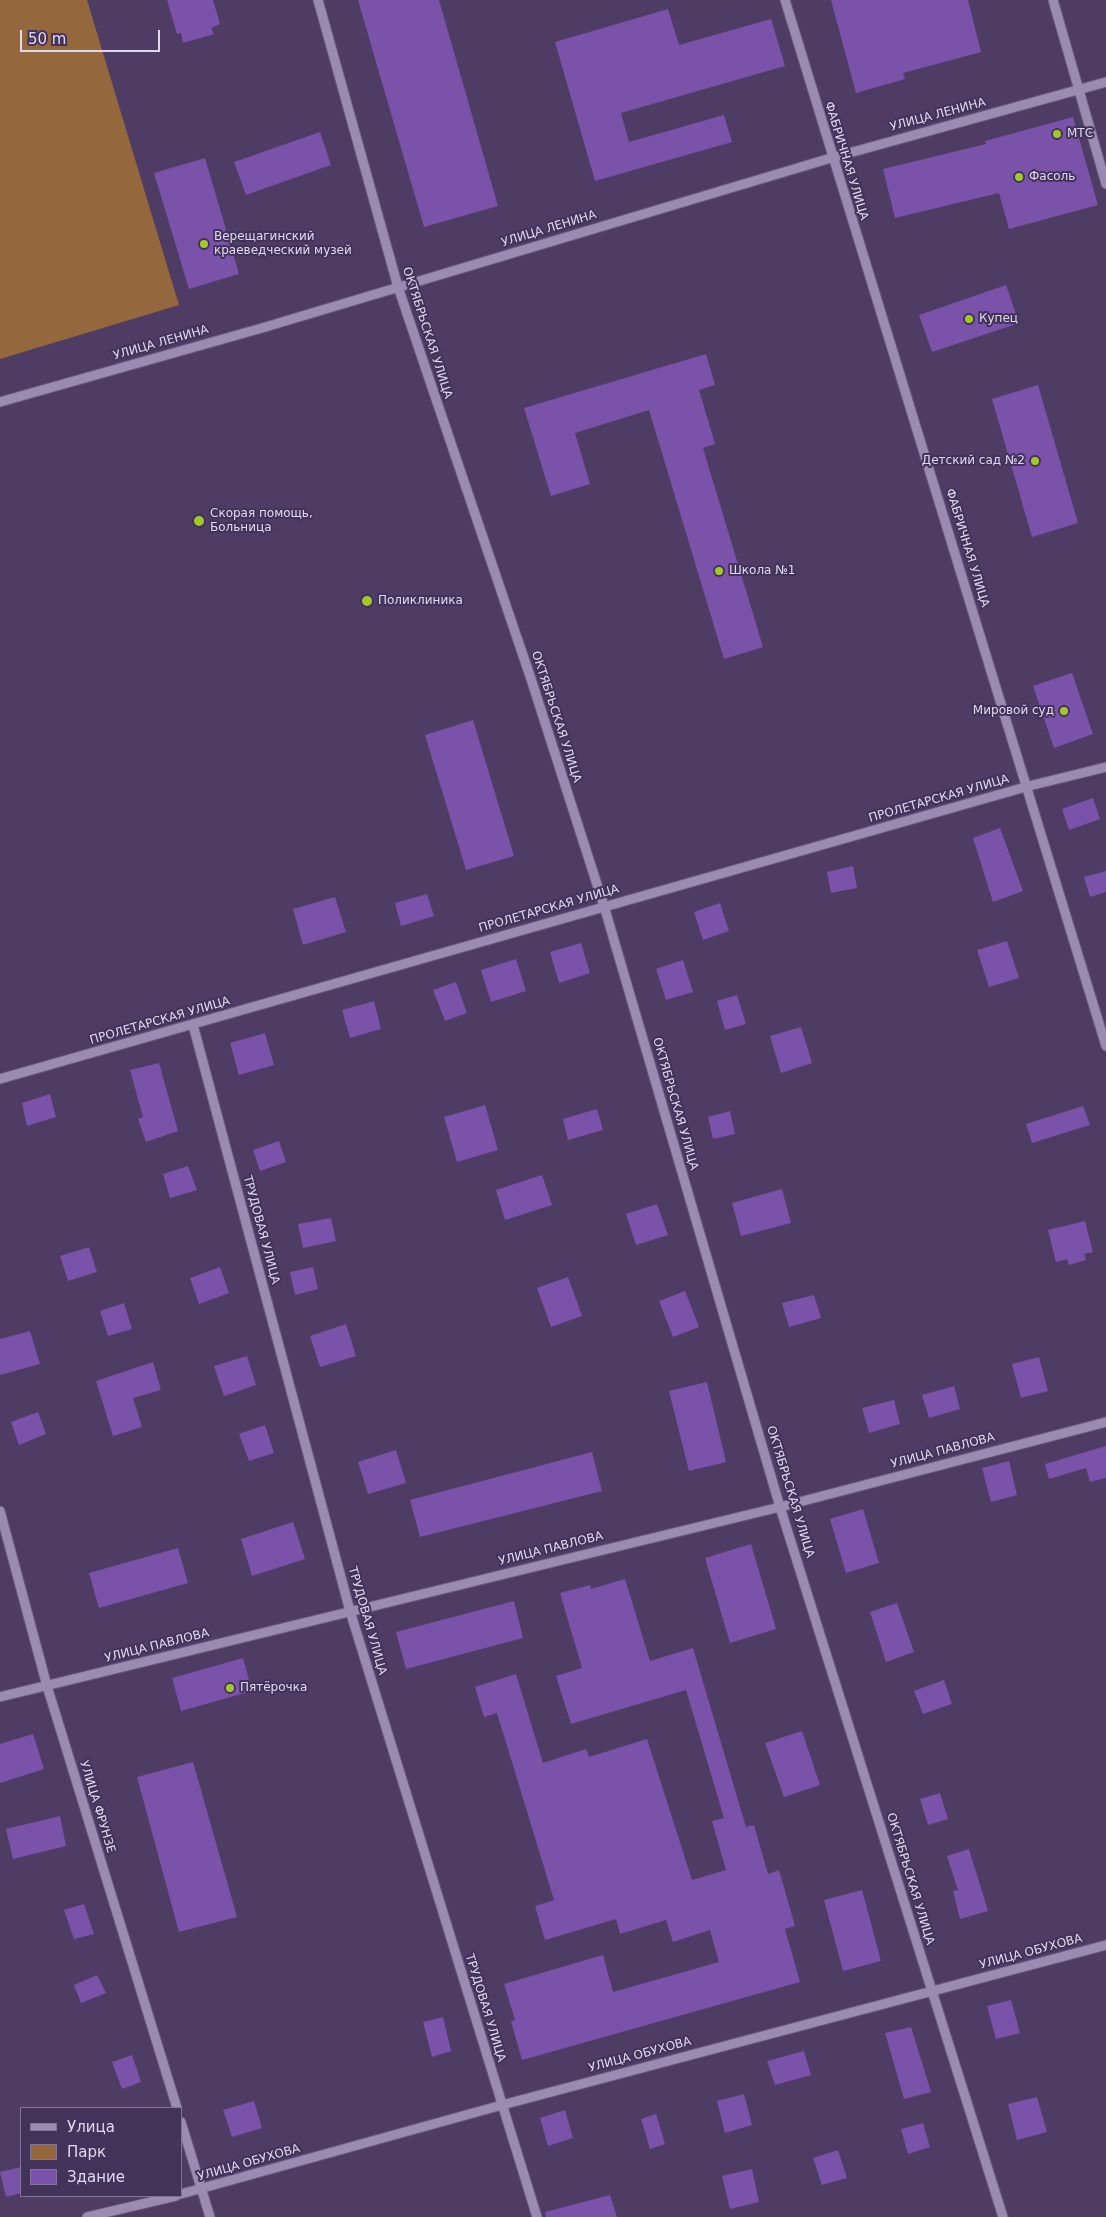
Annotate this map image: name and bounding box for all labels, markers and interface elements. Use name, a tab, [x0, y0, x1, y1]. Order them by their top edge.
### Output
scale bar	[22, 20, 162, 52]
text: 50 m	[28, 30, 66, 48]
street label: УЛИЦА ЛЕНИНА	[889, 95, 987, 135]
street label: ФАБРИЧНАЯ УЛИЦА	[821, 100, 871, 222]
place label: МТС	[1067, 127, 1093, 141]
marker: МТС	[1051, 128, 1063, 140]
place label: Фасоль	[1029, 170, 1075, 184]
marker: Фасоль	[1013, 171, 1025, 183]
street label: УЛИЦА ЛЕНИНА	[500, 208, 598, 250]
place label: Верещагинский краеведческий музей	[214, 230, 352, 258]
marker: Верещагинский краеведческий музей	[198, 238, 210, 250]
street label: ОКТЯБРЬСКАЯ УЛИЦА	[399, 265, 455, 401]
place label: Купец	[979, 312, 1018, 326]
marker: Купец	[963, 313, 975, 325]
street label: УЛИЦА ЛЕНИНА	[112, 323, 210, 363]
place label: Детский сад №2	[922, 454, 1025, 468]
marker: Детский сад №2	[1029, 455, 1041, 467]
street label: ФАБРИЧНАЯ УЛИЦА	[942, 487, 992, 609]
place label: Скорая помощь, Больница	[210, 507, 313, 535]
marker: Скорая помощь, Больница	[192, 514, 206, 528]
place label: Школа №1	[729, 564, 795, 578]
marker: Школа №1	[713, 565, 725, 577]
marker: Поликлиника	[360, 594, 374, 608]
place label: Поликлиника	[378, 594, 463, 608]
street label: ОКТЯБРЬСКАЯ УЛИЦА	[528, 649, 584, 785]
place label: Мировой суд	[973, 704, 1054, 718]
marker: Мировой суд	[1058, 705, 1070, 717]
street label: ПРОЛЕТАРСКАЯ УЛИЦА	[867, 772, 1011, 826]
street label: ПРОЛЕТАРСКАЯ УЛИЦА	[477, 882, 621, 936]
street label: ПРОЛЕТАРСКАЯ УЛИЦА	[88, 994, 232, 1048]
street label: ОКТЯБРЬСКАЯ УЛИЦА	[649, 1036, 701, 1172]
street label: ТРУДОВАЯ УЛИЦА	[240, 1174, 282, 1286]
street label: ОКТЯБРЬСКАЯ УЛИЦА	[763, 1424, 817, 1560]
street label: УЛИЦА ПАВЛОВА	[889, 1430, 997, 1472]
street label: УЛИЦА ПАВЛОВА	[497, 1529, 605, 1569]
street label: ТРУДОВАЯ УЛИЦА	[345, 1565, 389, 1677]
street label: УЛИЦА ПАВЛОВА	[103, 1626, 211, 1666]
place label: Пятёрочка	[240, 1681, 307, 1695]
marker: Пятёрочка	[224, 1682, 236, 1694]
street label: УЛИЦА ФРУНЗЕ	[76, 1759, 118, 1855]
street label: ОКТЯБРЬСКАЯ УЛИЦА	[883, 1811, 937, 1947]
street label: УЛИЦА ОБУХОВА	[978, 1931, 1084, 1973]
street label: ТРУДОВАЯ УЛИЦА	[462, 1952, 508, 2064]
street label: УЛИЦА ОБУХОВА	[587, 2034, 693, 2076]
legend	[20, 2107, 182, 2197]
text: Улица	[67, 2118, 115, 2136]
street label: УЛИЦА ОБУХОВА	[196, 2142, 302, 2184]
text: Парк	[67, 2143, 106, 2161]
text: Здание	[67, 2168, 125, 2186]

